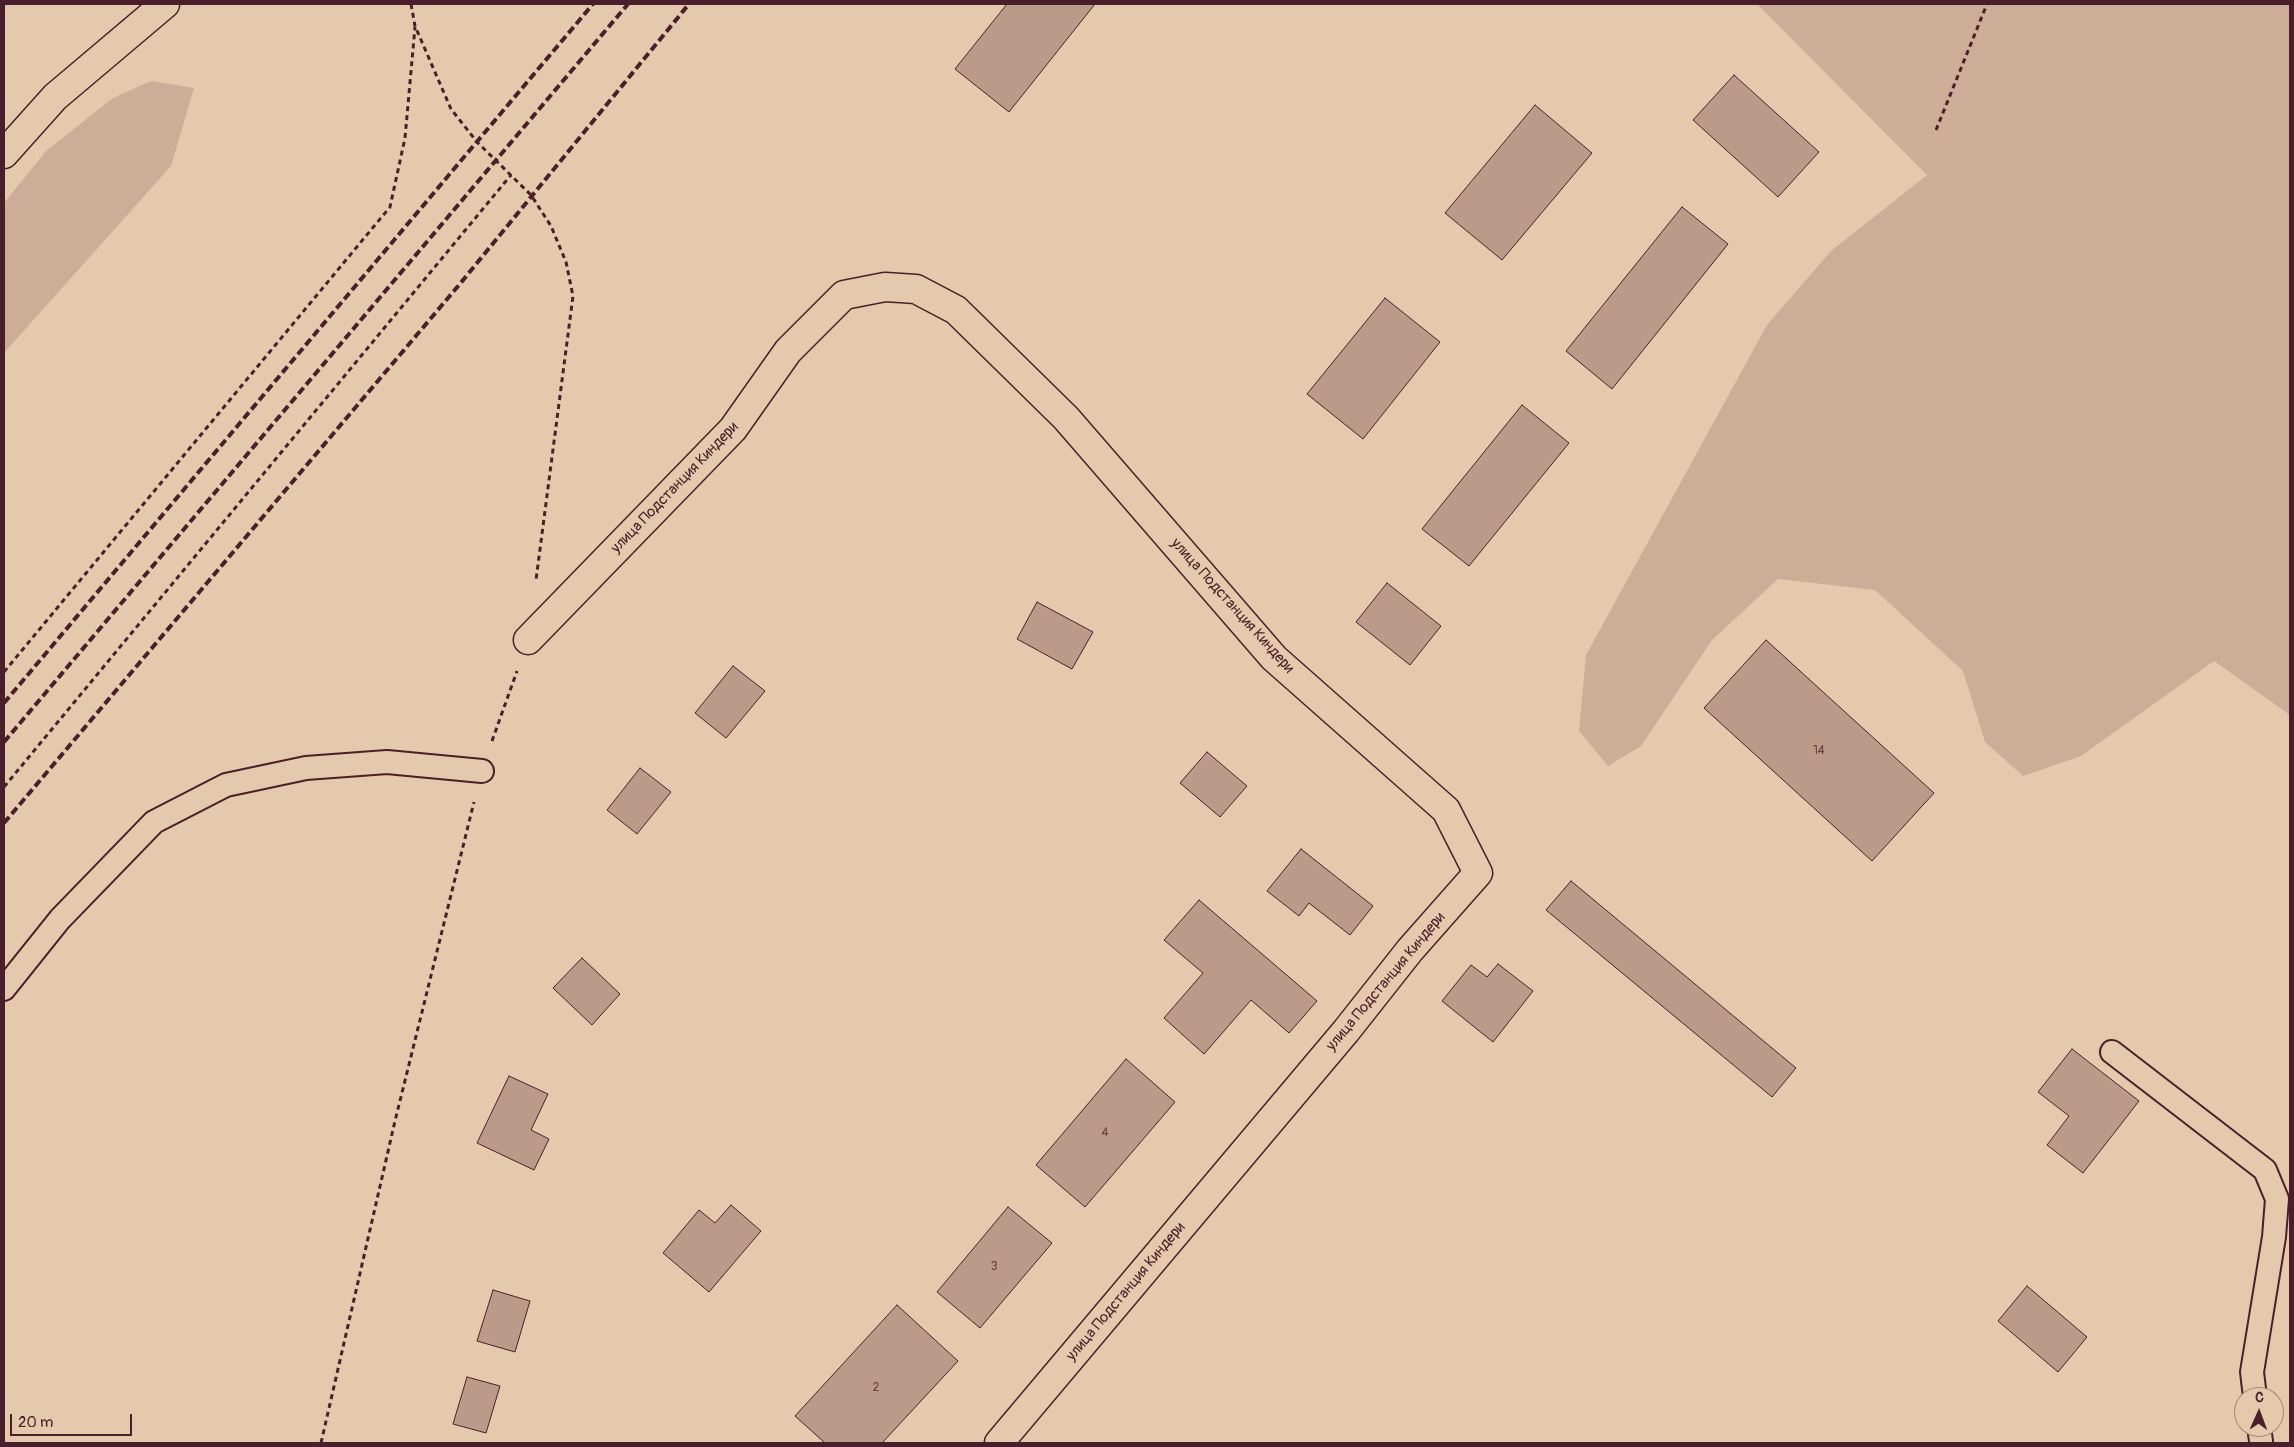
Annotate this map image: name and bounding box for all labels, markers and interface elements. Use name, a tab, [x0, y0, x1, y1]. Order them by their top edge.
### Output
street label: улица Подстанция Киндери	[608, 419, 742, 557]
street label: улица Подстанция Киндери	[1167, 535, 1297, 677]
house number: 14	[1813, 744, 1825, 758]
street label: улица Подстанция Киндери	[1323, 909, 1449, 1055]
house number: 4	[1102, 1126, 1108, 1140]
street label: улица Подстанция Киндери	[1063, 1219, 1189, 1365]
house number: 3	[991, 1260, 997, 1274]
house number: 2	[873, 1381, 879, 1395]
north arrow	[2234, 1387, 2284, 1437]
text: С	[2255, 1389, 2264, 1406]
scale bar	[12, 1404, 135, 1436]
text: 20 m	[18, 1413, 53, 1432]

